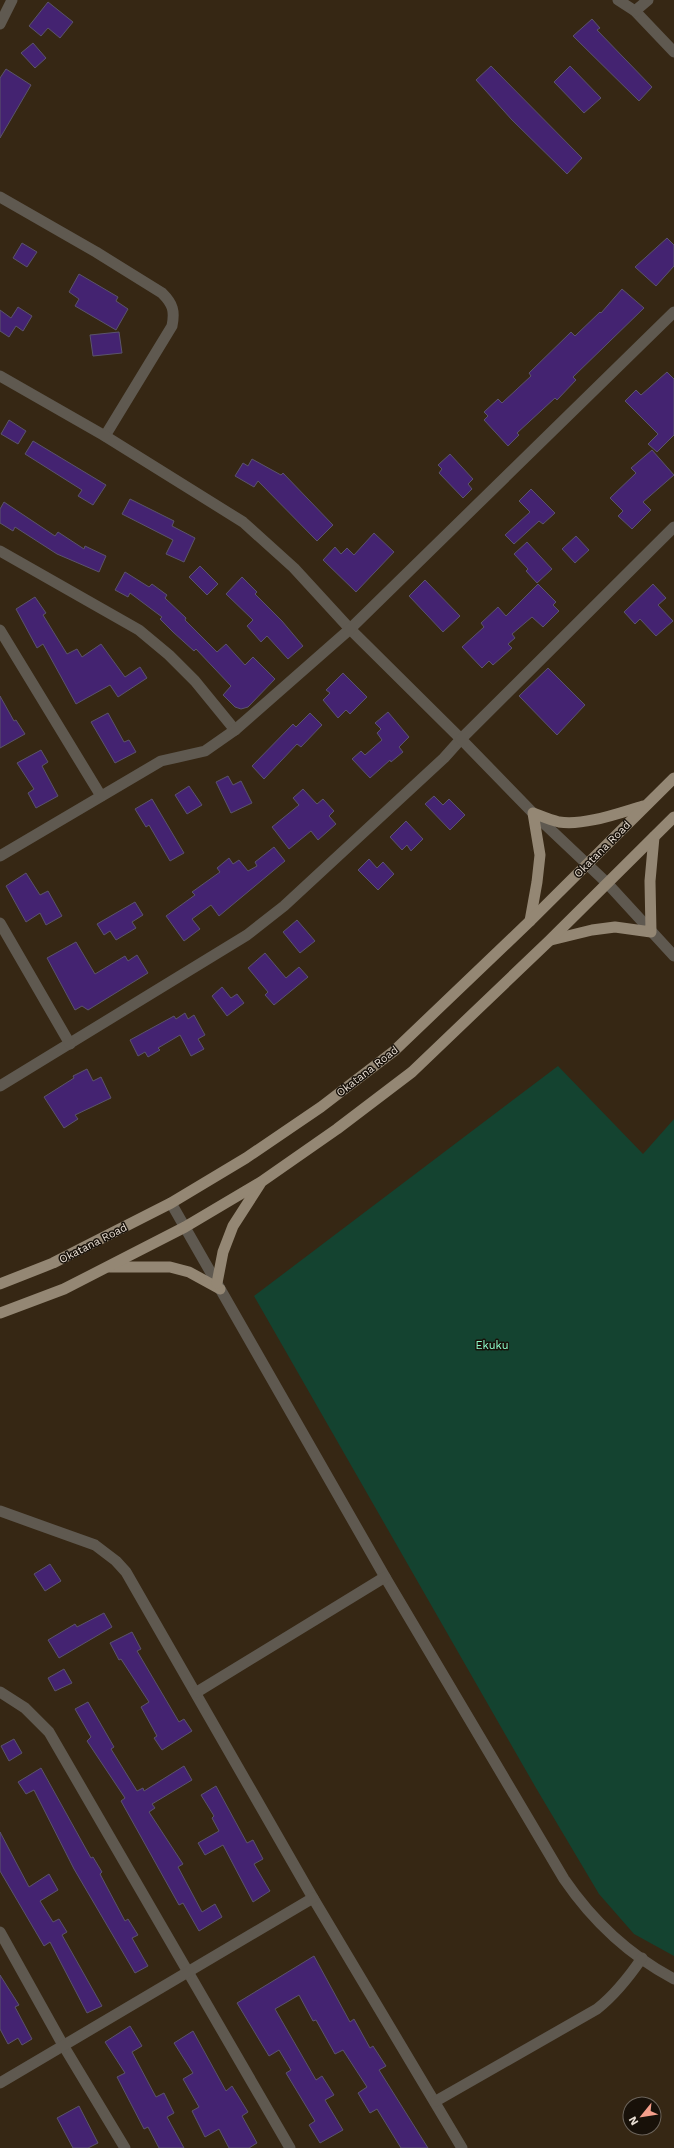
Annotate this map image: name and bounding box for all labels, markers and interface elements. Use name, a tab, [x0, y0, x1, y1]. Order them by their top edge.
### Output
street label: Okatana Road	[571, 818, 633, 880]
street label: Okatana Road	[334, 1043, 401, 1099]
street label: Okatana Road	[57, 1221, 129, 1266]
park label: Ekuku	[475, 1339, 509, 1352]
north arrow	[622, 2096, 662, 2136]
text: N	[626, 2114, 641, 2128]

